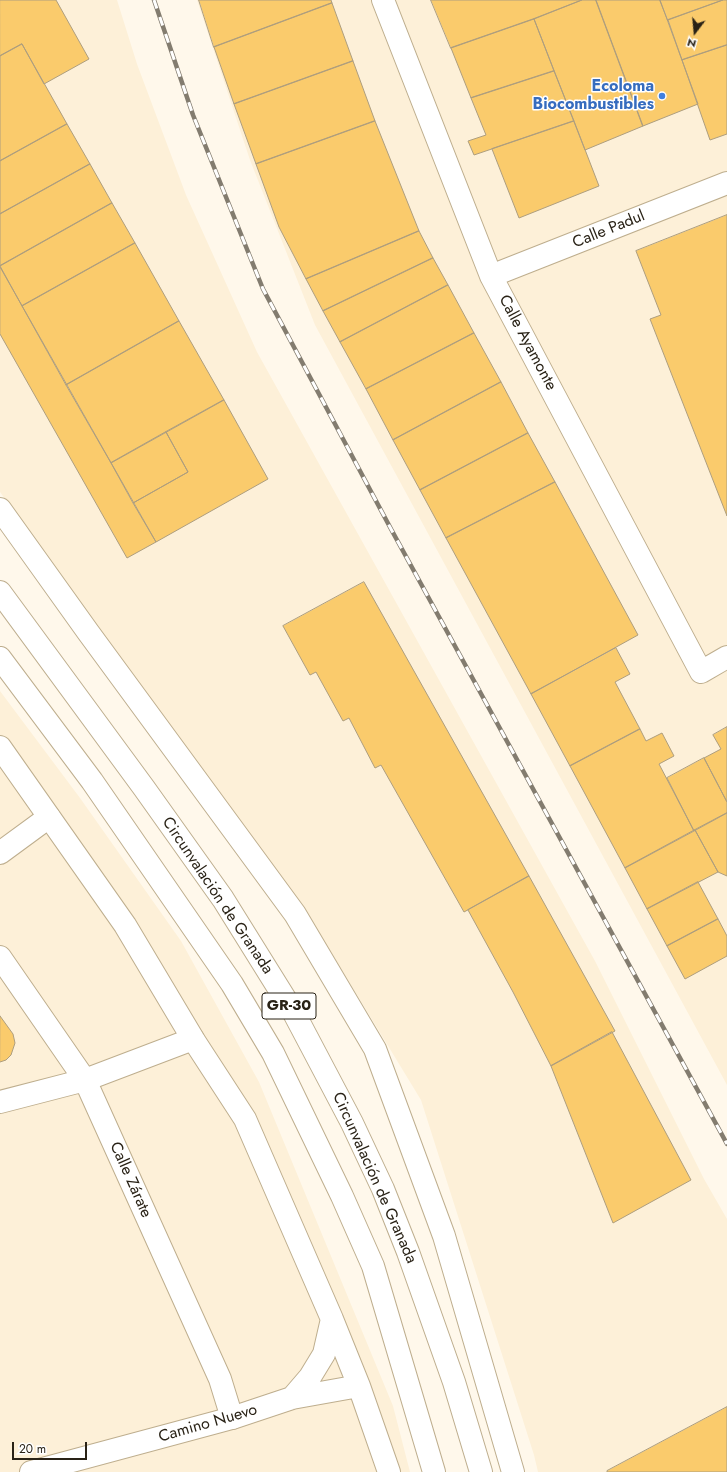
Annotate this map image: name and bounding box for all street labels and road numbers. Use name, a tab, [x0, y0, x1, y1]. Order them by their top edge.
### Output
street label: Calle Padul	[570, 207, 648, 253]
street label: Calle Ayamonte	[494, 292, 560, 394]
street label: Circunvalación de Granada	[157, 814, 277, 978]
road number: GR-30	[262, 993, 316, 1019]
street label: Circunvalación de Granada	[328, 1089, 420, 1267]
street label: Calle Zárate	[105, 1139, 155, 1221]
street label: Camino Nuevo	[157, 1401, 259, 1447]

